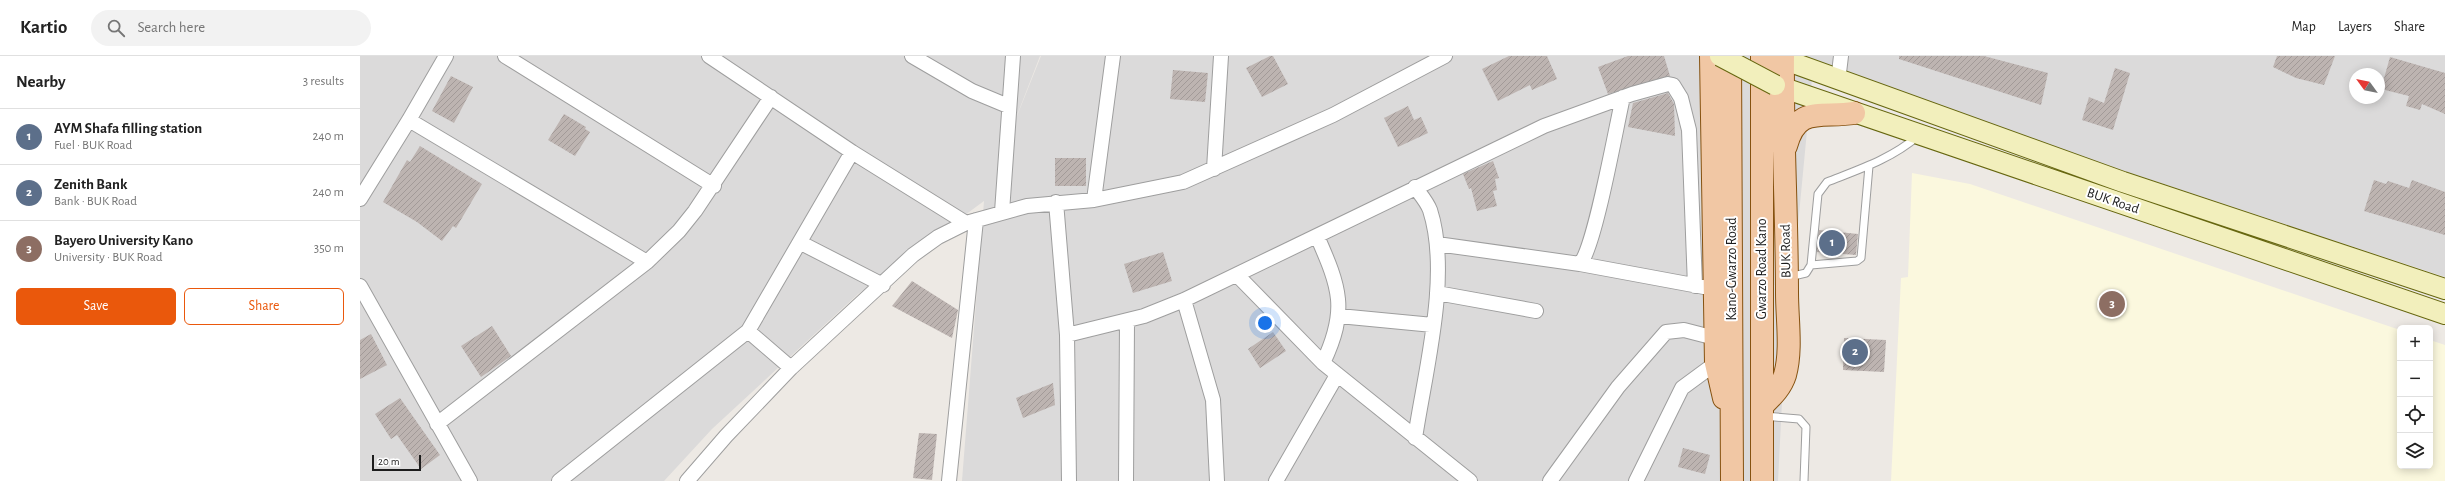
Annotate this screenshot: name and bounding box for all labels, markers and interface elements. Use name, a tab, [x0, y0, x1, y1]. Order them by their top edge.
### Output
search box	[91, 10, 371, 46]
icon: search	[105, 17, 127, 39]
text: Kartio	[20, 18, 67, 37]
text: Search here	[137, 20, 205, 35]
text: Map	[2291, 20, 2316, 34]
text: Layers	[2338, 20, 2372, 34]
text: Share	[2394, 20, 2425, 34]
north arrow	[2349, 68, 2385, 104]
text: Nearby	[16, 73, 66, 90]
text: 3 results	[303, 75, 344, 88]
text: AYM Shafa filling station	[54, 121, 202, 136]
text: 1	[27, 130, 31, 143]
text: 240 m	[312, 130, 344, 143]
text: Fuel · BUK Road	[54, 139, 132, 152]
text: Zenith Bank	[54, 177, 127, 192]
text: 2	[26, 186, 32, 199]
text: 240 m	[312, 186, 344, 199]
street label: BUK Road	[2085, 186, 2141, 216]
text: Bank · BUK Road	[54, 195, 137, 208]
street label: Kano-Gwarzo Road	[1725, 217, 1739, 321]
street label: Gwarzo Road Kano	[1755, 218, 1769, 320]
street label: BUK Road	[1779, 224, 1793, 278]
pin: 1	[1819, 228, 1845, 258]
text: Bayero University Kano	[54, 233, 193, 248]
text: 3	[26, 242, 32, 255]
text: 350 m	[314, 242, 344, 255]
text: University · BUK Road	[54, 251, 162, 264]
button: Save	[16, 288, 176, 325]
button: Share	[184, 288, 344, 325]
pin: 3	[2099, 289, 2125, 319]
your location	[1255, 313, 1275, 333]
map controls	[2397, 325, 2433, 469]
button: +	[2397, 325, 2433, 361]
pin: 2	[1842, 337, 1868, 367]
button: −	[2397, 361, 2433, 397]
button: locate	[2397, 397, 2433, 433]
button: layers	[2397, 433, 2433, 469]
scale bar	[372, 453, 421, 472]
text: 20 m	[378, 456, 399, 467]

